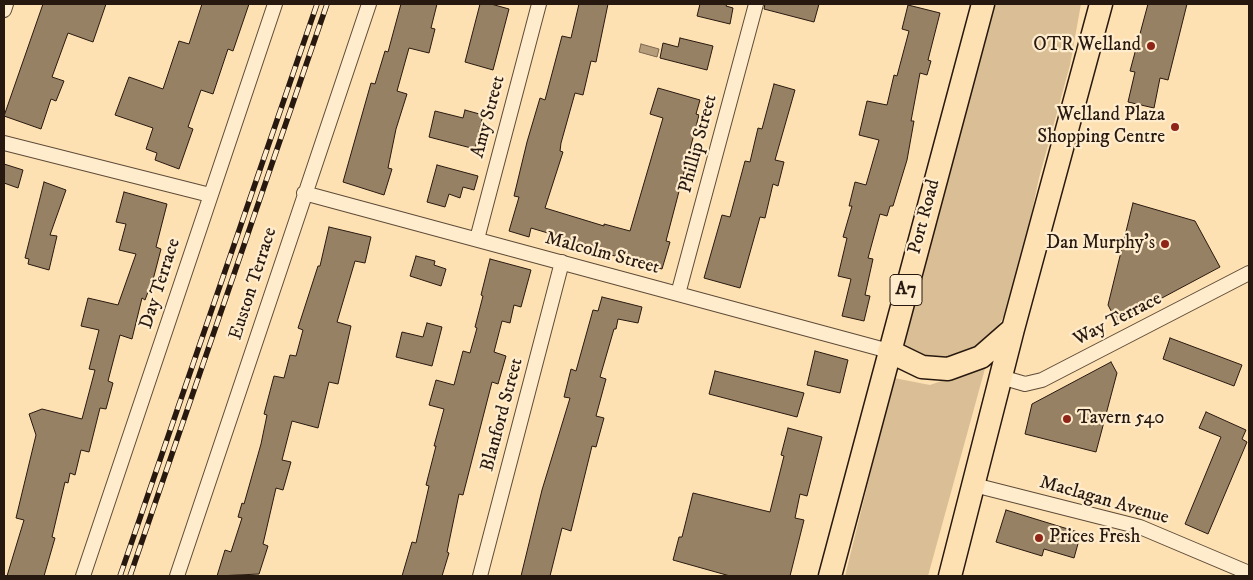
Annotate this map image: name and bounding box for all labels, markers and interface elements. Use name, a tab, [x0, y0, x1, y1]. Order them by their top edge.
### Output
place label: OTR Welland	[1033, 35, 1141, 57]
marker: OTR Welland	[1145, 40, 1157, 52]
street label: Amy Street	[467, 73, 511, 161]
street label: Phillip Street	[675, 92, 723, 196]
place label: Welland Plaza Shopping Centre	[1037, 105, 1165, 149]
marker: Welland Plaza Shopping Centre	[1169, 121, 1181, 133]
street label: Port Road	[904, 177, 946, 257]
street label: Euston Terrace	[225, 225, 283, 343]
street label: Malcolm Street	[542, 228, 662, 280]
place label: Dan Murphy's	[1046, 233, 1155, 255]
street label: Day Terrace	[136, 236, 186, 332]
marker: Dan Murphy's	[1159, 238, 1171, 250]
road number: A7	[890, 274, 922, 306]
street label: Way Terrace	[1070, 288, 1166, 352]
street label: Blanford Street	[477, 356, 529, 474]
place label: Tavern 540	[1077, 408, 1165, 430]
marker: Tavern 540	[1061, 413, 1073, 425]
street label: Maclagan Avenue	[1037, 472, 1171, 530]
place label: Prices Fresh	[1049, 527, 1140, 549]
marker: Prices Fresh	[1033, 532, 1045, 544]

